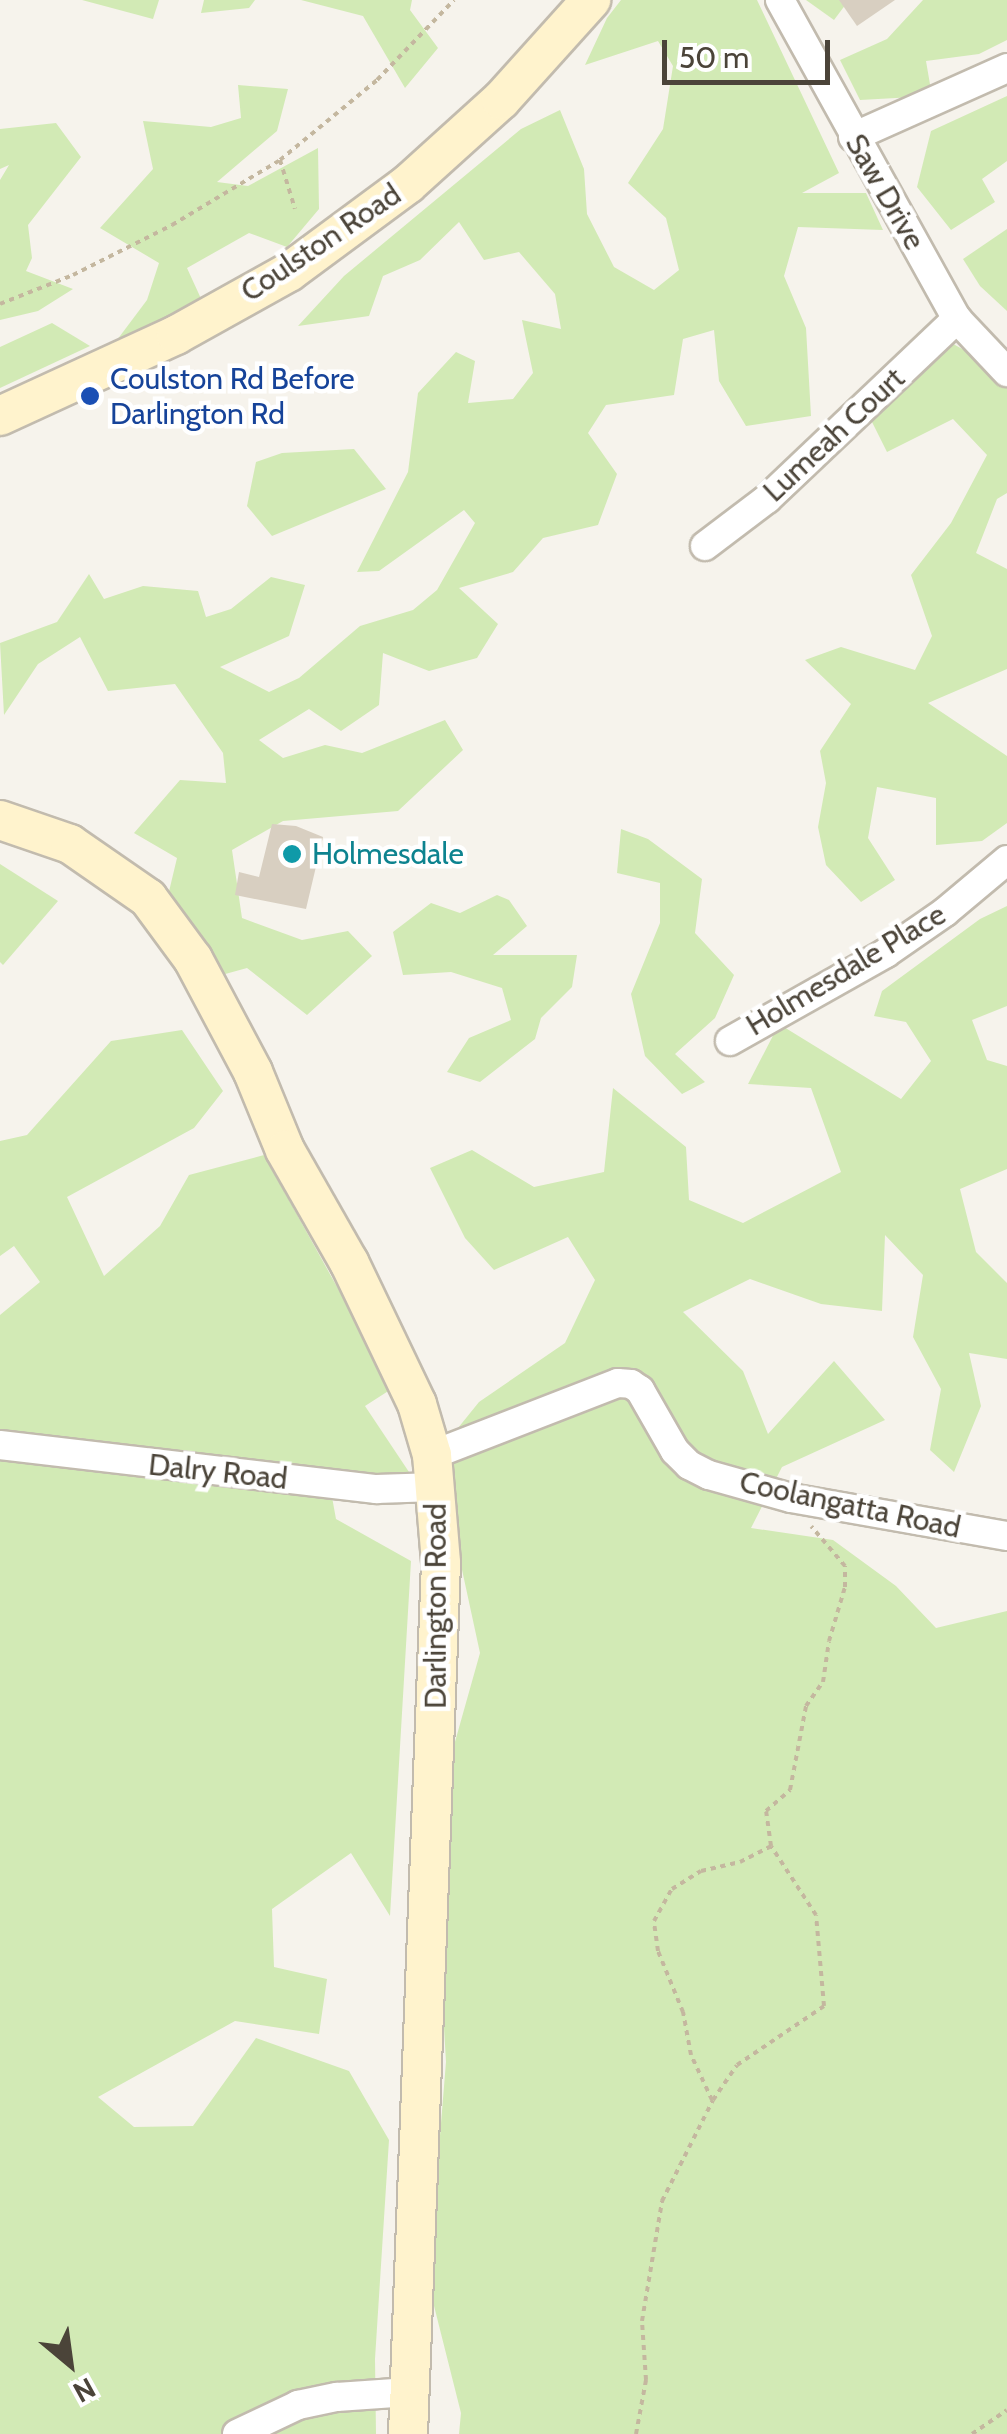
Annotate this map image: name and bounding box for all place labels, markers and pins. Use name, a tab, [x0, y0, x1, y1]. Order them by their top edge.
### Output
place label: Coulston Rd Before Darlington Rd	[110, 361, 355, 432]
marker: Coulston Rd Before Darlington Rd	[79, 385, 101, 407]
place label: Holmesdale	[312, 836, 464, 872]
marker: Holmesdale	[281, 843, 303, 865]

